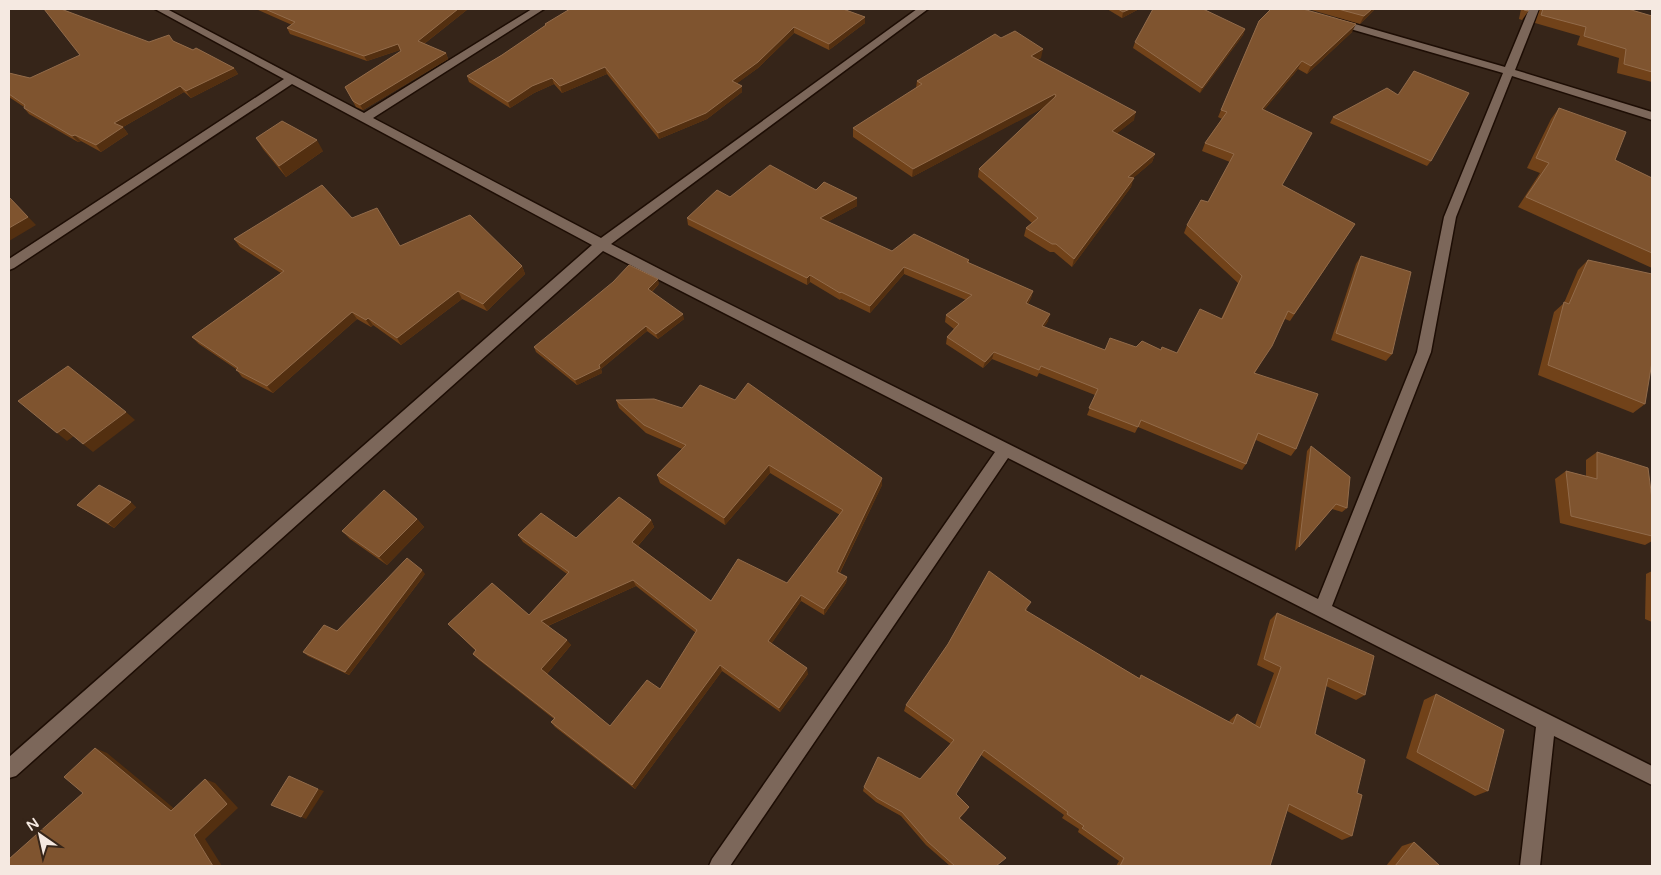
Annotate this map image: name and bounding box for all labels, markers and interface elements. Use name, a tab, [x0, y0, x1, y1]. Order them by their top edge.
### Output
north arrow	[15, 810, 65, 860]
text: N	[24, 814, 42, 835]

